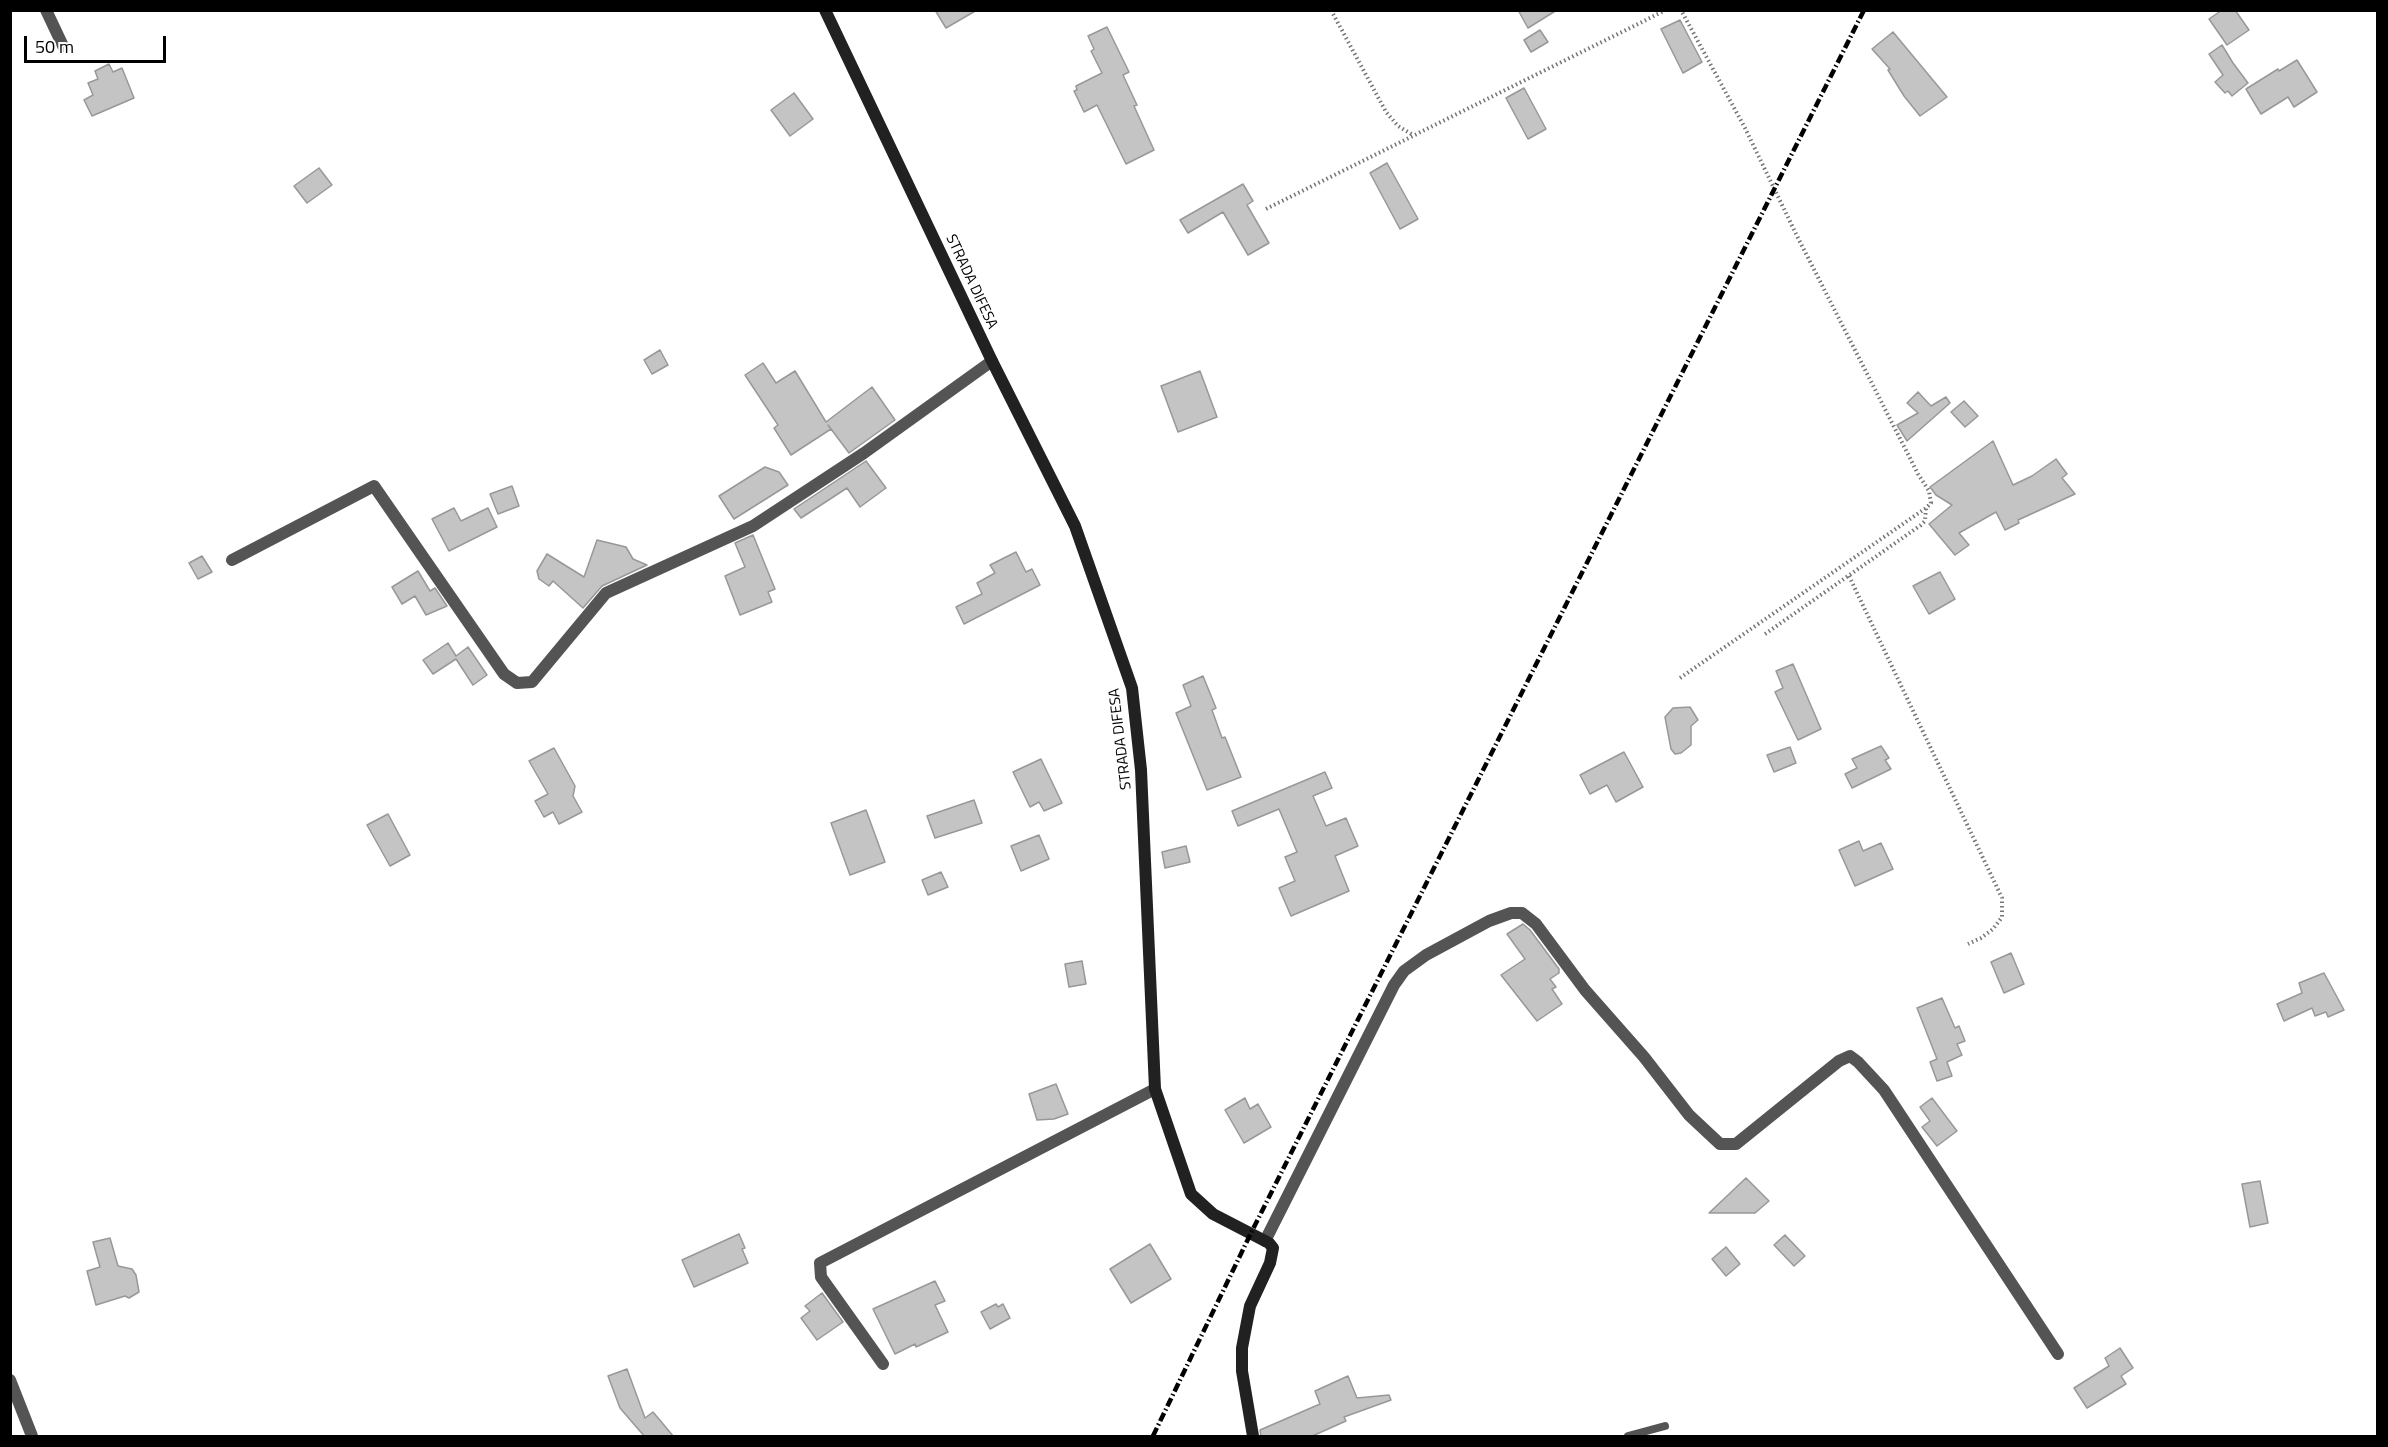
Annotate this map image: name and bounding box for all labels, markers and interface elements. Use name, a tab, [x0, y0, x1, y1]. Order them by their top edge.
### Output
scale bar	[27, 24, 170, 62]
text: 50 m	[35, 33, 74, 60]
street label: STRADA DIFESA	[941, 232, 1001, 332]
street label: STRADA DIFESA	[1106, 687, 1136, 791]

